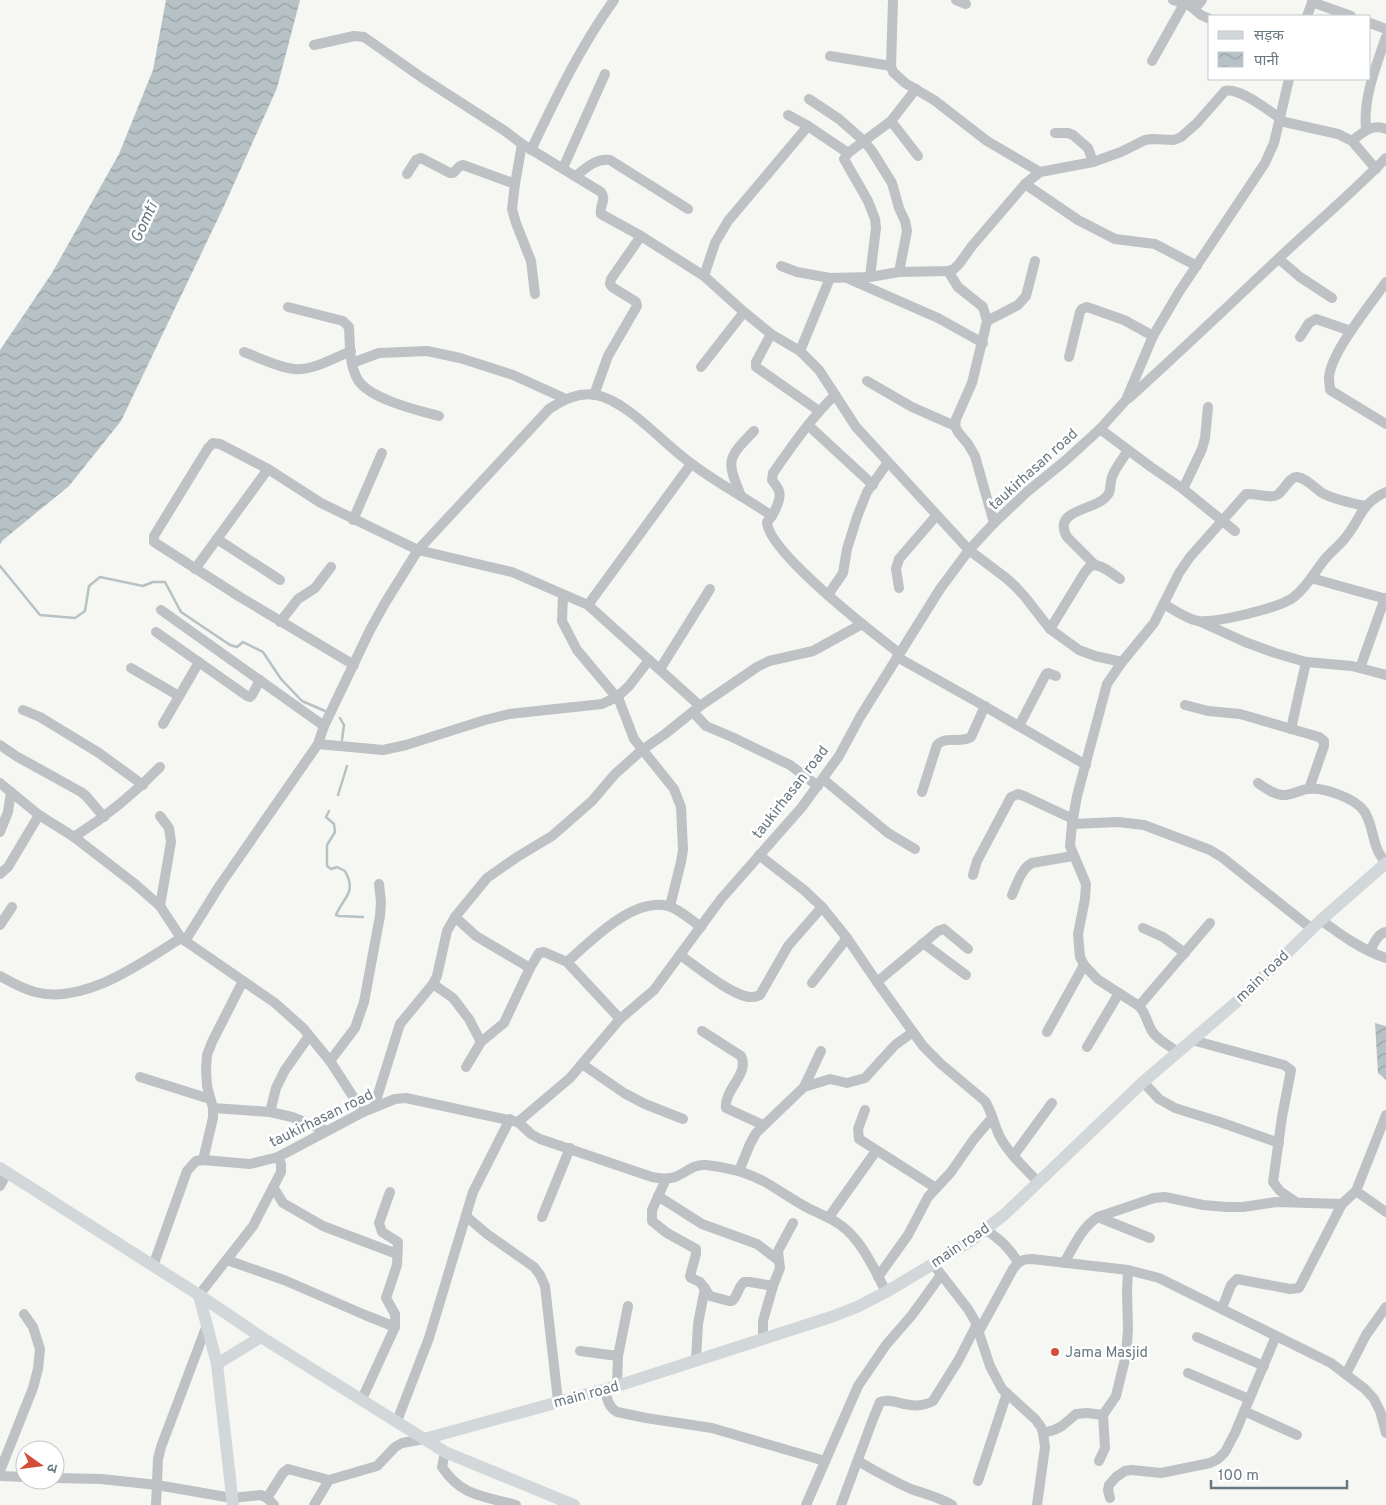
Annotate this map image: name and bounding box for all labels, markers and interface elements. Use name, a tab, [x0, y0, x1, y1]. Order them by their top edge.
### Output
legend	[1208, 15, 1371, 80]
text: सड़क	[1254, 27, 1284, 46]
text: पानी	[1254, 52, 1280, 71]
water label: Gomtī	[127, 198, 164, 246]
street label: taukirhasan road	[986, 425, 1082, 515]
street label: taukirhasan road	[749, 742, 834, 843]
street label: main road	[1232, 947, 1294, 1007]
street label: taukirhasan road	[267, 1086, 377, 1153]
street label: main road	[928, 1220, 994, 1273]
place label: Jama Masjid	[1065, 1344, 1148, 1363]
marker: Jama Masjid	[1049, 1346, 1061, 1358]
street label: main road	[552, 1378, 621, 1413]
north arrow	[15, 1440, 65, 1490]
scale bar	[1211, 1458, 1347, 1490]
text: उ	[42, 1462, 60, 1475]
text: 100 m	[1218, 1467, 1259, 1486]

